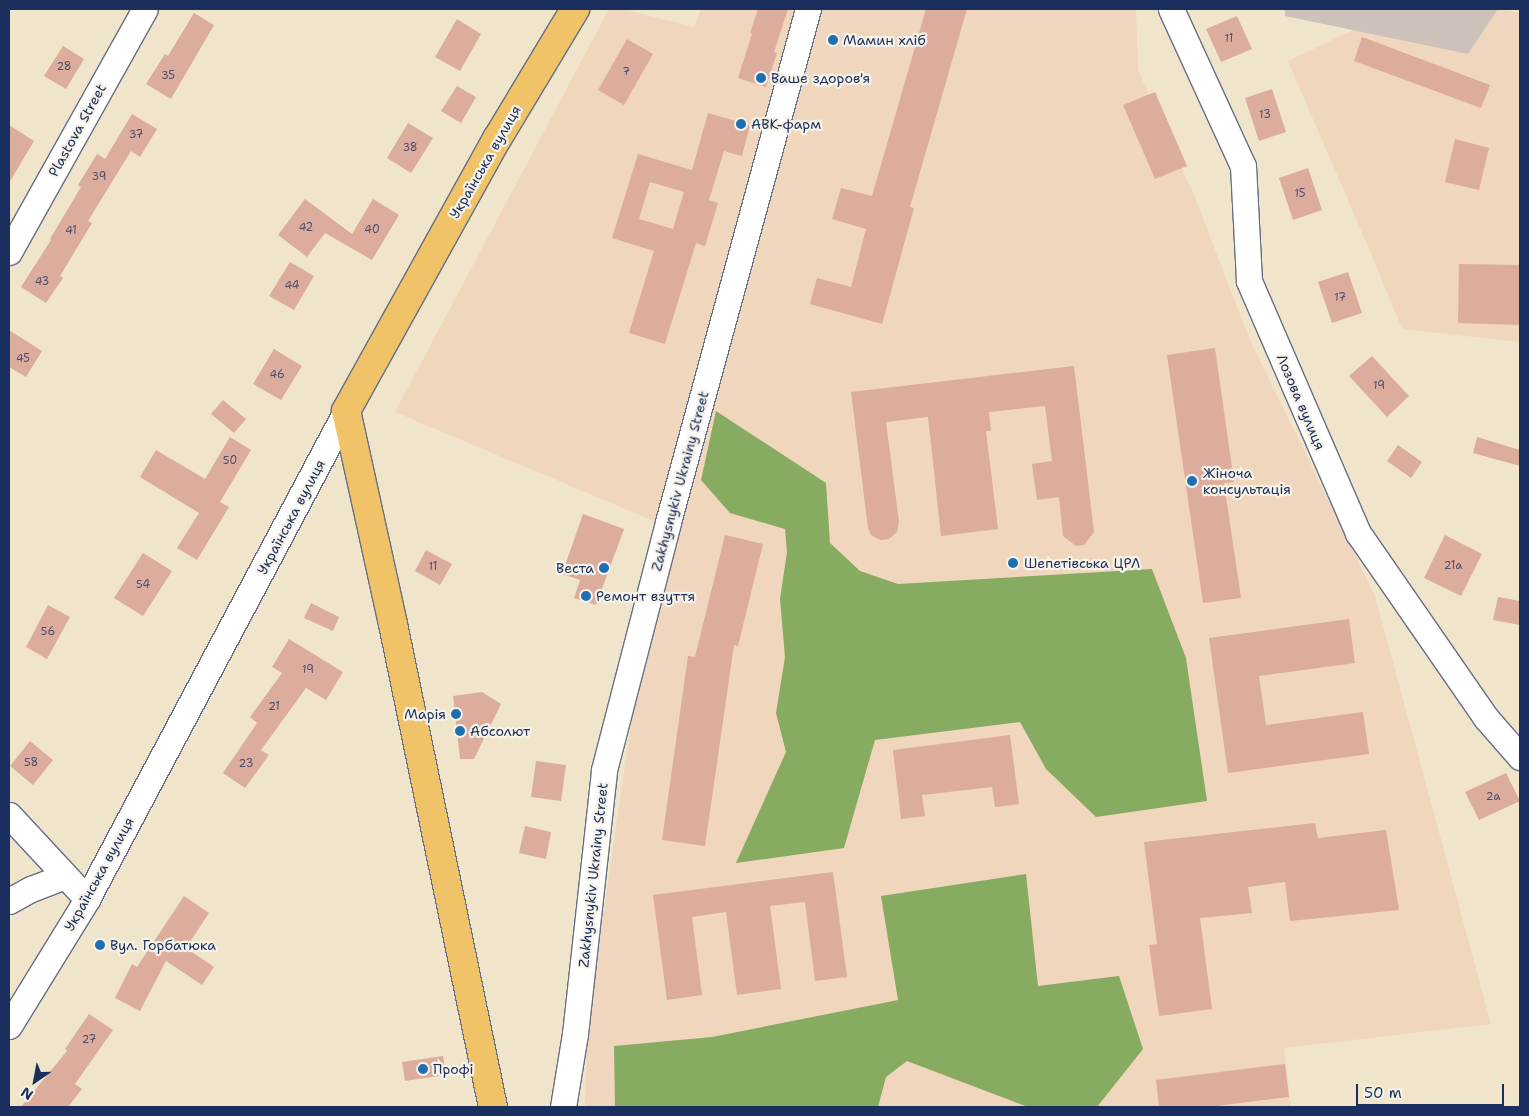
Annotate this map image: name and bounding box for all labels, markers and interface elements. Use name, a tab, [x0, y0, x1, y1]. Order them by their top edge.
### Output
place label: Мамин хліб	[843, 32, 926, 48]
house number: 11	[1225, 32, 1233, 46]
marker: Мамин хліб	[827, 34, 839, 46]
house number: 28	[56, 60, 72, 74]
house number: 7	[622, 65, 630, 79]
house number: 35	[161, 69, 175, 83]
place label: Ваше здоров'я	[771, 70, 870, 86]
marker: Ваше здоров'я	[755, 72, 767, 84]
street label: Plastova Street	[45, 81, 109, 179]
street label: Українська вулиця	[446, 102, 524, 222]
house number: 13	[1259, 108, 1271, 122]
place label: АВК-фарм	[751, 116, 821, 132]
marker: АВК-фарм	[735, 118, 747, 130]
house number: 37	[129, 128, 143, 142]
house number: 38	[402, 141, 418, 155]
house number: 39	[92, 170, 106, 184]
house number: 15	[1294, 187, 1306, 201]
house number: 42	[299, 221, 313, 235]
house number: 40	[364, 223, 380, 237]
house number: 41	[65, 224, 77, 238]
house number: 43	[35, 275, 49, 289]
house number: 44	[284, 279, 300, 293]
house number: 17	[1334, 291, 1346, 305]
house number: 45	[16, 352, 30, 366]
street label: Лозова вулиця	[1273, 352, 1329, 452]
house number: 46	[269, 368, 285, 382]
house number: 19	[1373, 379, 1385, 393]
street label: Zakhysnykiv Ukrainy Street	[648, 389, 712, 573]
house number: 50	[223, 454, 237, 468]
street label: Українська вулиця	[254, 457, 328, 577]
place label: Жіноча консультація	[1203, 465, 1291, 498]
marker: Жіноча консультація	[1185, 474, 1199, 488]
place label: Шепетівська ЦРЛ	[1024, 555, 1140, 571]
marker: Шепетівська ЦРЛ	[1006, 556, 1020, 570]
house number: 21а	[1444, 559, 1462, 573]
house number: 11	[429, 560, 437, 574]
place label: Веста	[556, 560, 594, 576]
marker: Веста	[598, 562, 610, 574]
house number: 54	[136, 578, 150, 592]
place label: Ремонт взуття	[596, 588, 695, 604]
marker: Ремонт взуття	[580, 590, 592, 602]
house number: 56	[41, 625, 55, 639]
house number: 19	[302, 663, 314, 677]
house number: 21	[268, 700, 280, 714]
place label: Марія	[404, 706, 446, 722]
marker: Марія	[450, 708, 462, 720]
place label: Абсолют	[470, 723, 530, 739]
marker: Абсолют	[454, 725, 466, 737]
house number: 58	[24, 756, 38, 770]
house number: 23	[239, 757, 253, 771]
street label: Zakhysnykiv Ukrainy Street	[575, 782, 611, 968]
house number: 2а	[1486, 790, 1500, 804]
street label: Українська вулиця	[61, 814, 137, 934]
place label: Вул. Горбатюка	[110, 937, 216, 953]
marker: Вул. Горбатюка	[94, 939, 106, 951]
house number: 27	[82, 1033, 96, 1047]
north arrow	[10, 1056, 60, 1106]
place label: Профі	[433, 1061, 474, 1077]
marker: Профі	[417, 1063, 429, 1075]
scale bar	[1359, 1074, 1506, 1106]
text: N	[17, 1083, 36, 1104]
text: 50 m	[1364, 1083, 1402, 1103]

